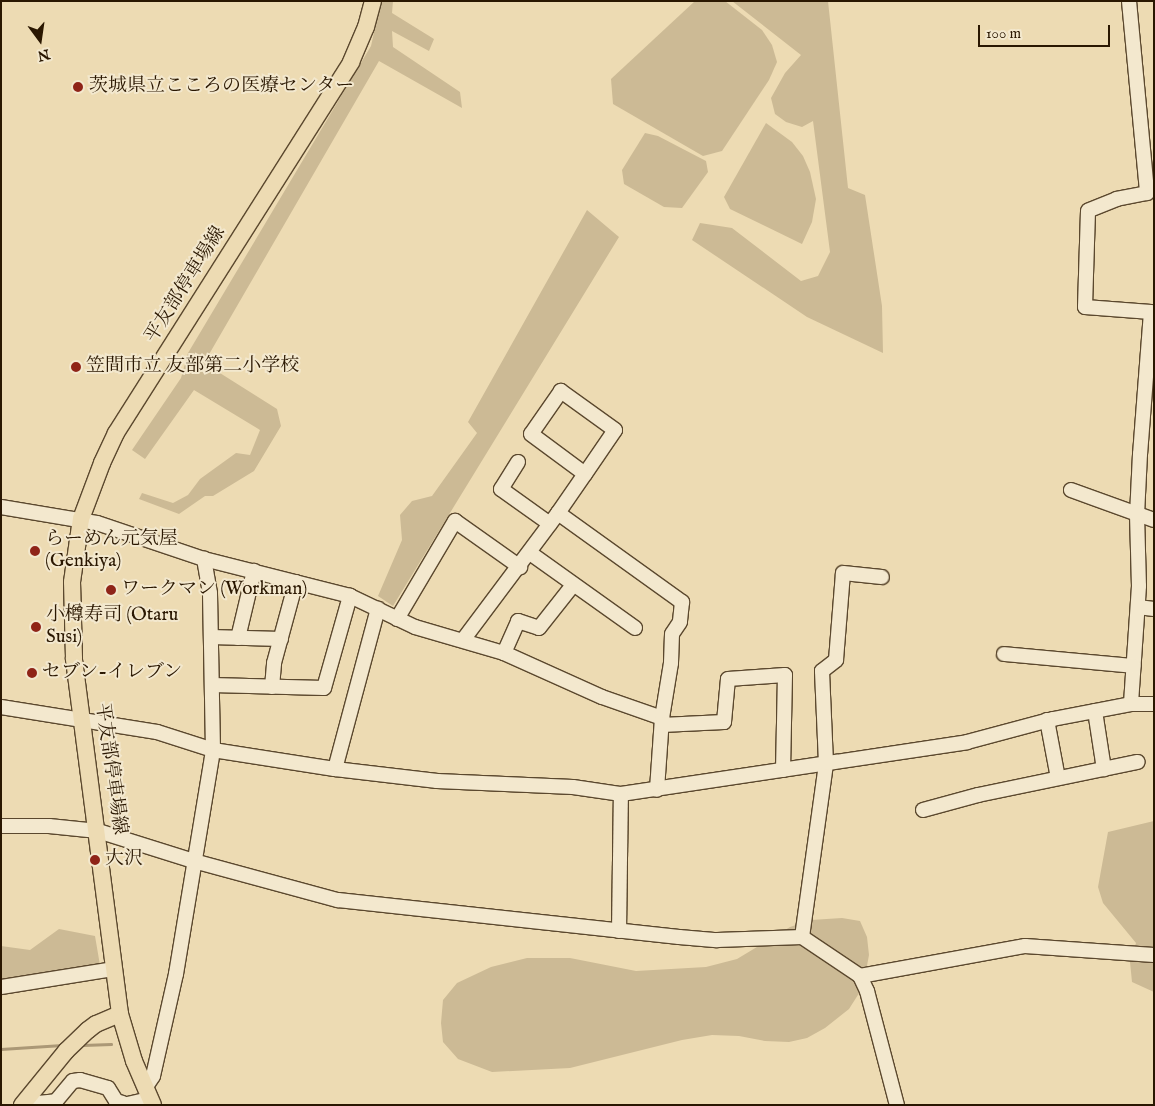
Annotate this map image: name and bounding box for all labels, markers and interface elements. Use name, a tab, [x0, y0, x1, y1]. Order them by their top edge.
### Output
north arrow	[15, 15, 65, 65]
scale bar	[980, 15, 1112, 47]
text: 100 m	[986, 24, 1021, 43]
text: N	[36, 44, 52, 65]
place label: 茨城県立こころの医療センター	[89, 76, 355, 98]
marker: 茨城県立こころの医療センター	[71, 80, 85, 94]
street label: 平友部停車場線	[141, 223, 231, 347]
place label: 笠間市立 友部第二小学校	[86, 356, 299, 378]
marker: 笠間市立 友部第二小学校	[70, 361, 82, 373]
place label: らーめん元気屋 (Genkiya)	[45, 529, 178, 573]
marker: らーめん元気屋 (Genkiya)	[29, 545, 41, 557]
place label: ワークマン (Workman)	[121, 579, 308, 601]
marker: ワークマン (Workman)	[105, 584, 117, 596]
place label: 小樽寿司 (Otaru Susi)	[46, 605, 178, 649]
marker: 小樽寿司 (Otaru Susi)	[30, 621, 42, 633]
place label: セブン-イレブン	[42, 662, 184, 684]
marker: セブン-イレブン	[26, 667, 38, 679]
street label: 平友部停車場線	[89, 702, 131, 836]
place label: 大沢	[105, 849, 143, 871]
marker: 大沢	[89, 854, 101, 866]

